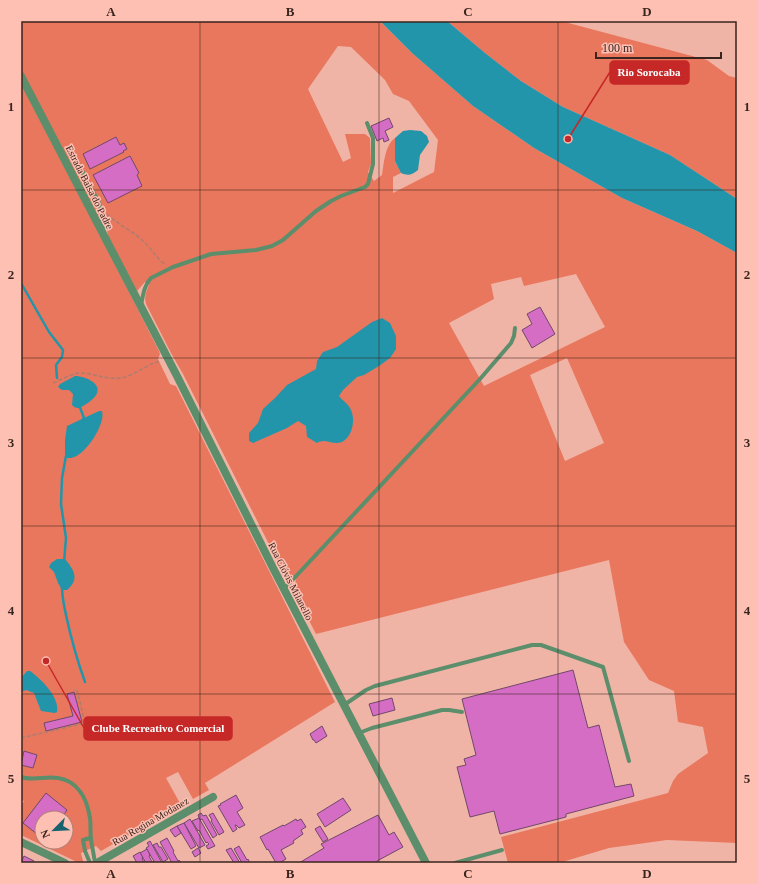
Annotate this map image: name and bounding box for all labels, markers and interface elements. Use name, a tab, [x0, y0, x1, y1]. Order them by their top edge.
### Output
text: A	[106, 4, 116, 19]
text: B	[286, 4, 295, 19]
text: C	[463, 4, 473, 19]
text: D	[642, 4, 652, 19]
scale bar	[596, 34, 721, 60]
text: 100 m	[602, 41, 633, 55]
callout: Rio Sorocaba	[610, 61, 689, 84]
text: Rio Sorocaba	[617, 66, 681, 78]
text: 1	[8, 99, 14, 114]
text: 1	[744, 99, 750, 114]
street label: Estrada Balsa do Padre	[64, 144, 116, 231]
text: 2	[8, 267, 14, 282]
text: 2	[744, 267, 750, 282]
text: 3	[8, 435, 15, 450]
text: 3	[744, 435, 751, 450]
street label: Rua Clóvis Milanello	[266, 540, 315, 622]
text: 4	[8, 603, 15, 618]
text: 4	[744, 603, 751, 618]
callout: Clube Recreativo Comercial	[84, 717, 232, 740]
text: Clube Recreativo Comercial	[92, 722, 224, 734]
text: 5	[8, 771, 15, 786]
text: 5	[744, 771, 751, 786]
street label: Rua Regina Modanez	[110, 795, 191, 848]
north arrow	[34, 810, 74, 850]
text: N	[38, 828, 52, 840]
text: A	[106, 866, 116, 881]
text: B	[286, 866, 295, 881]
text: C	[463, 866, 473, 881]
text: D	[642, 866, 652, 881]

